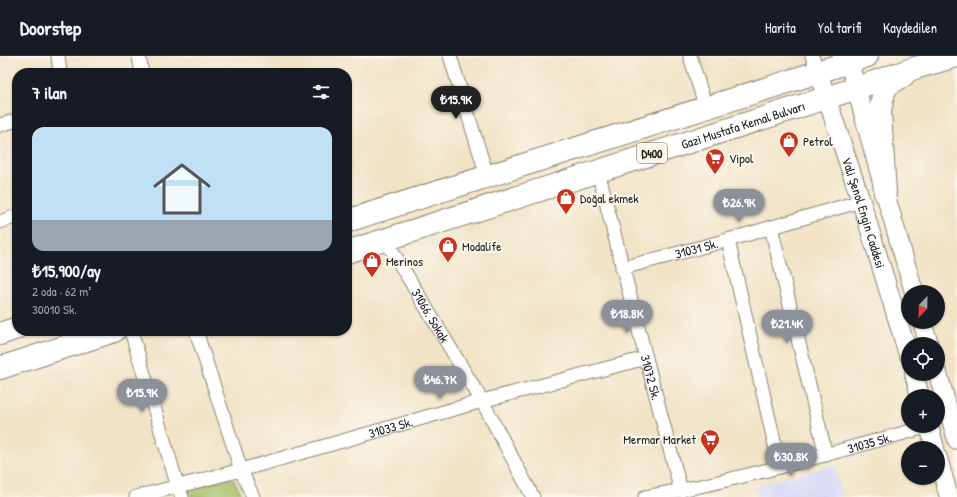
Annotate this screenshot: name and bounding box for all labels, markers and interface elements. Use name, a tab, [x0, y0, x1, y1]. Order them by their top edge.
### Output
text: Doorstep	[20, 15, 81, 41]
text: Harita	[765, 18, 796, 37]
text: Yol tarifi	[818, 18, 861, 37]
text: Kaydedilen	[883, 18, 937, 37]
text: 7 ilan	[32, 81, 67, 104]
icon: filters	[310, 81, 332, 103]
pin: ₺15.9K	[423, 86, 489, 120]
text: ₺15.9K	[440, 90, 472, 108]
street label: Gazi Mustafa Kemal Bulvarı	[679, 96, 807, 153]
shop icon: Petrol	[778, 130, 800, 158]
place label: Petrol	[803, 132, 833, 150]
road number: D400	[637, 143, 667, 163]
supermarket icon: Vipol	[704, 147, 726, 175]
place label: Vipol	[729, 149, 754, 167]
icon: home	[146, 153, 218, 225]
street label: Vali Şenol Engin Caddesi	[838, 155, 890, 270]
shop icon: Doğal ekmek	[555, 187, 577, 215]
place label: Doğal ekmek	[580, 189, 639, 207]
pin: ₺26.9K	[706, 189, 772, 223]
text: ₺26.9K	[722, 193, 756, 211]
street label: 31031 Sk.	[673, 234, 720, 263]
shop icon: Modalife	[437, 235, 459, 263]
place label: Modalife	[462, 237, 501, 255]
shop icon: Merinos	[361, 250, 383, 278]
place label: Merinos	[386, 252, 423, 270]
text: ₺15,900/ay	[32, 259, 101, 282]
text: 2 oda · 62 m²	[32, 282, 91, 300]
street label: 31066. Sokak	[408, 285, 454, 346]
north arrow	[901, 285, 945, 329]
map controls	[901, 285, 945, 485]
text: 30010 Sk.	[32, 300, 77, 318]
pin: ₺18.8K	[594, 300, 660, 334]
text: ₺18.8K	[611, 304, 644, 322]
pin: ₺21.4K	[754, 310, 820, 344]
text: ₺21.4K	[771, 314, 803, 332]
button: locate	[901, 337, 945, 381]
street label: 31072 Sk.	[637, 353, 666, 402]
pin: ₺46.7K	[407, 366, 473, 400]
text: ₺46.7K	[423, 370, 457, 388]
pin: ₺15.9K	[109, 379, 175, 413]
text: ₺15.9K	[126, 383, 158, 401]
button: +	[901, 389, 945, 433]
street label: 31033 Sk.	[366, 412, 415, 442]
supermarket icon: Mermar Market	[699, 428, 721, 456]
street label: 31035 Sk.	[845, 428, 894, 457]
place label: Mermar Market	[623, 430, 697, 448]
button: −	[901, 441, 945, 485]
pin: ₺30.8K	[758, 443, 824, 477]
text: ₺30.8K	[774, 447, 808, 465]

